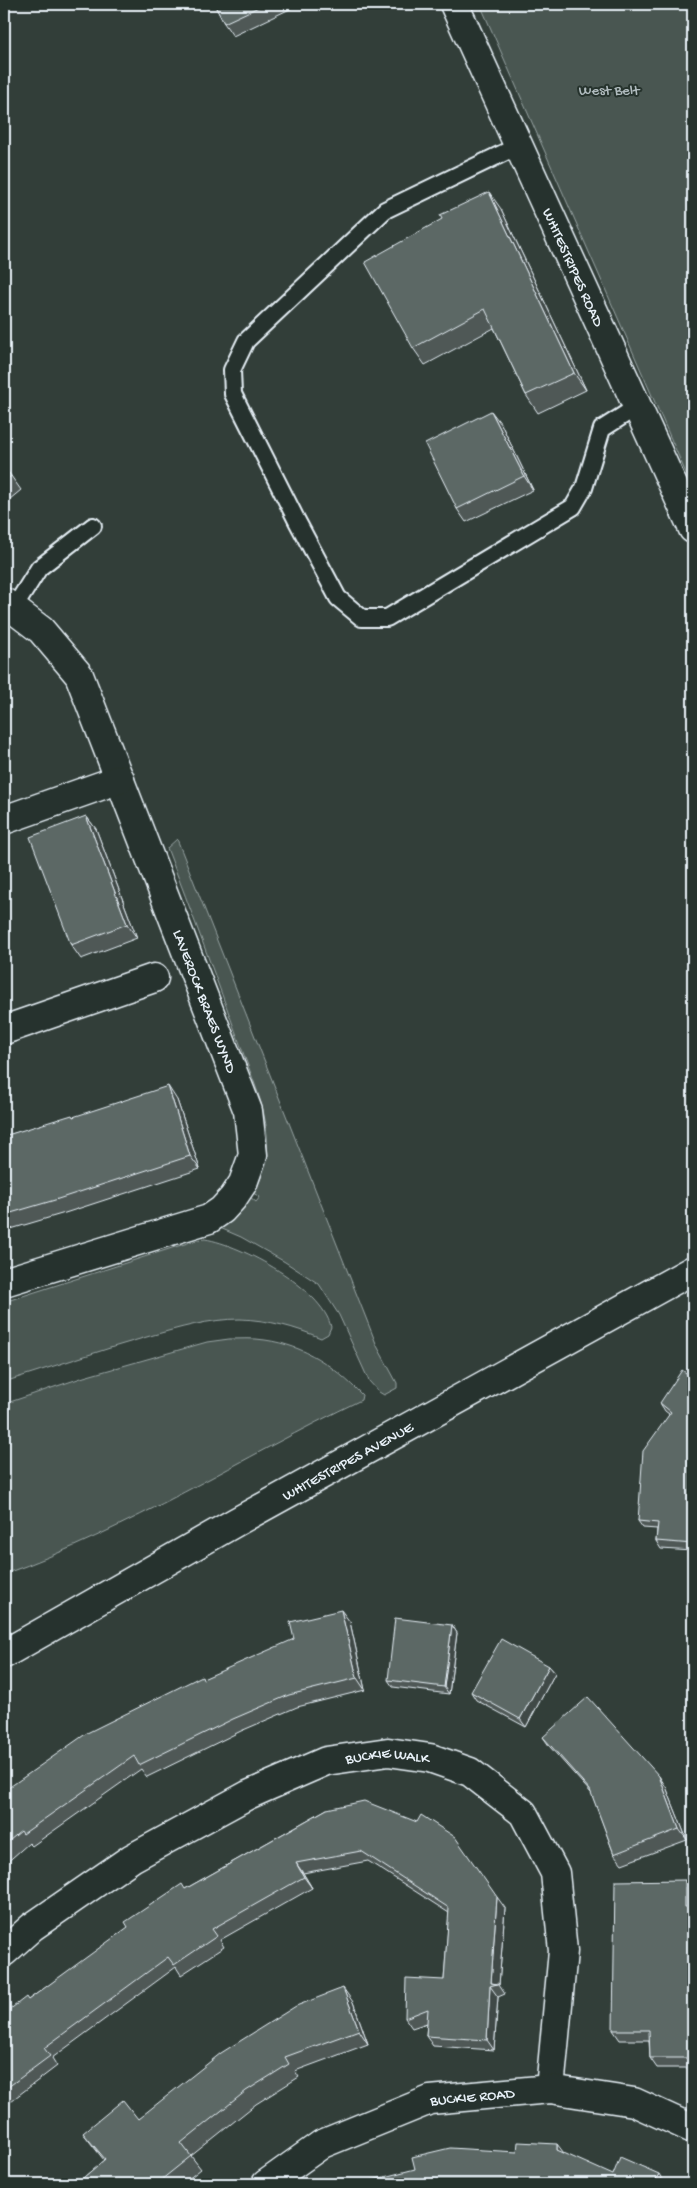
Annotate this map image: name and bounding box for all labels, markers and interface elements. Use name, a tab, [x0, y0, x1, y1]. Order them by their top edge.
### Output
park label: West Belt	[579, 82, 641, 100]
street label: WHITESTRIPES ROAD	[537, 206, 607, 330]
street label: LAVEROCK BRAES WYND	[168, 927, 240, 1076]
street label: WHITESTRIPES AVENUE	[280, 1419, 417, 1506]
street label: BUCKIE WALK	[343, 1745, 432, 1769]
street label: BUCKIE ROAD	[429, 2085, 516, 2111]

